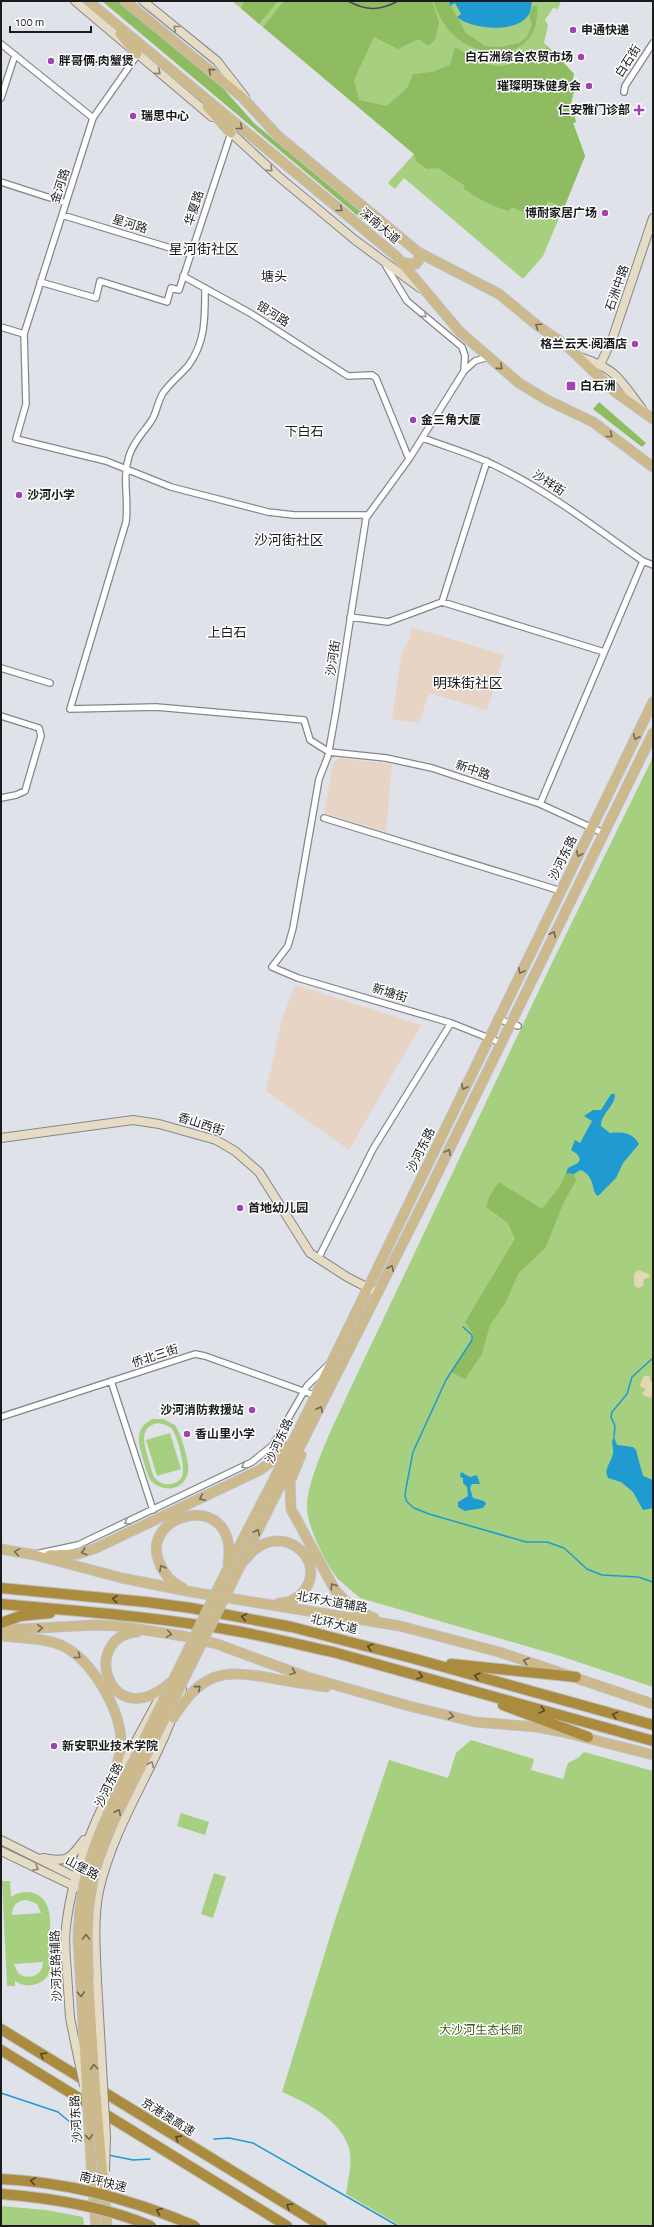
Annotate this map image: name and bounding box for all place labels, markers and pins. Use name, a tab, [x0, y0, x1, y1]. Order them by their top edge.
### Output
place label: 申通快递	[581, 23, 629, 36]
marker: 申通快递	[568, 25, 578, 35]
place label: 白石洲综合农贸市场	[465, 50, 573, 63]
marker: 白石洲综合农贸市场	[576, 52, 586, 62]
place label: 胖哥俩·肉蟹煲	[59, 54, 134, 67]
marker: 胖哥俩·肉蟹煲	[46, 56, 56, 66]
place label: 璀璨明珠健身会	[497, 79, 581, 92]
marker: 璀璨明珠健身会	[584, 81, 594, 91]
place label: 仁安雅门诊部	[558, 103, 630, 116]
marker: 仁安雅门诊部	[633, 104, 645, 116]
place label: 瑞思中心	[141, 110, 189, 122]
marker: 瑞思中心	[128, 111, 138, 121]
place label: 博耐家居广场	[525, 206, 597, 219]
marker: 博耐家居广场	[600, 208, 610, 218]
place label: 格兰云天·阅酒店	[540, 337, 627, 350]
marker: 格兰云天·阅酒店	[630, 339, 640, 349]
place label: 白石洲	[580, 379, 616, 392]
marker: 白石洲	[565, 380, 577, 392]
place label: 金三角大厦	[421, 413, 481, 426]
marker: 金三角大厦	[408, 415, 418, 425]
place label: 沙河小学	[27, 488, 75, 501]
marker: 沙河小学	[14, 490, 24, 500]
place label: 首地幼儿园	[248, 1201, 308, 1214]
marker: 首地幼儿园	[235, 1203, 245, 1213]
place label: 沙河消防救援站	[160, 1403, 244, 1416]
marker: 沙河消防救援站	[247, 1405, 257, 1415]
place label: 香山里小学	[195, 1427, 255, 1440]
marker: 香山里小学	[182, 1429, 192, 1439]
place label: 新安职业技术学院	[62, 1739, 158, 1752]
marker: 新安职业技术学院	[49, 1741, 59, 1751]

